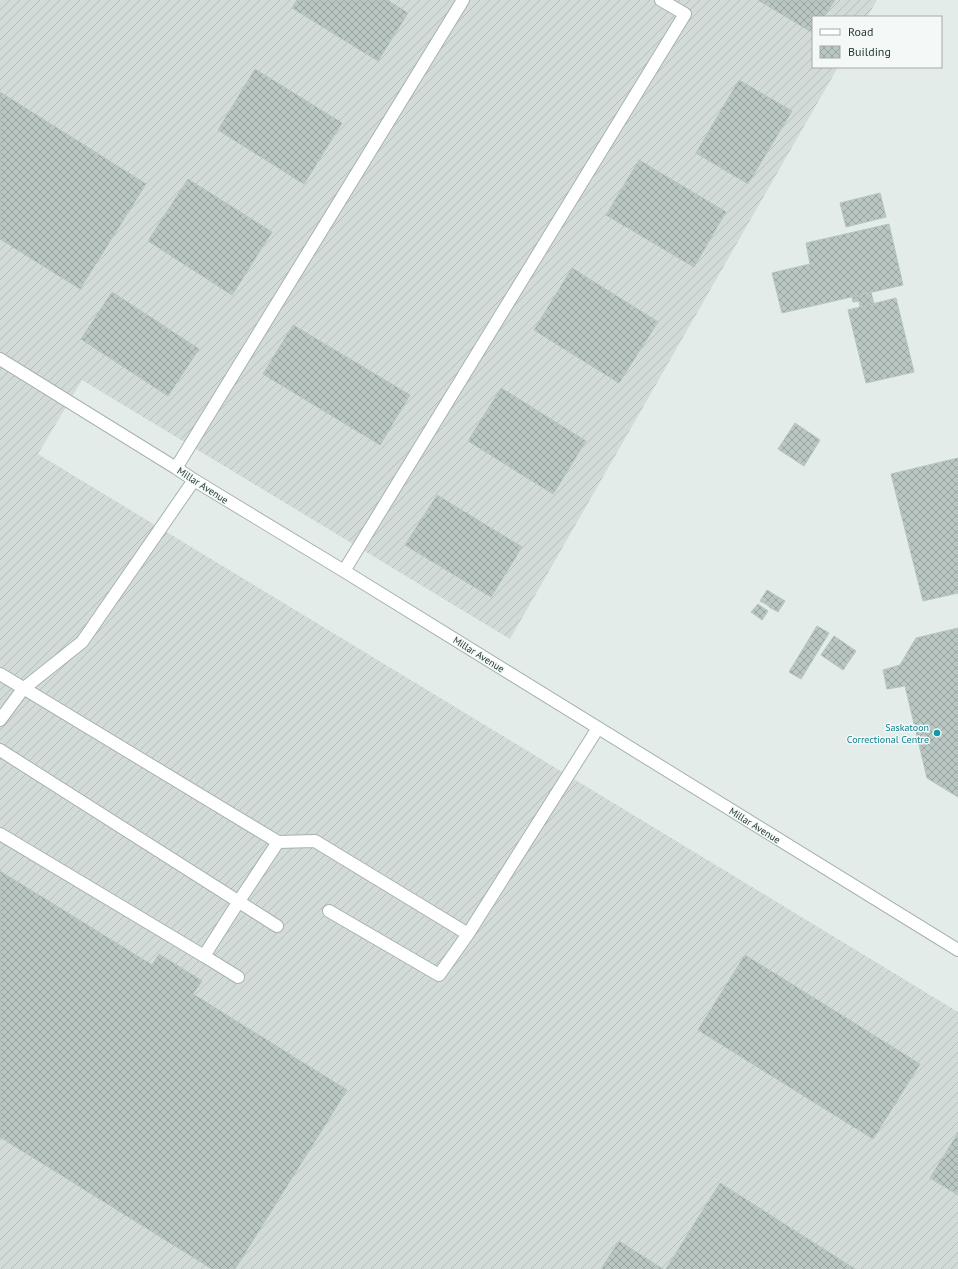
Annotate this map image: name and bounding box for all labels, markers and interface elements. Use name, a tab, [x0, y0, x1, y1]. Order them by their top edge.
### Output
legend	[812, 16, 942, 68]
text: Road	[848, 24, 873, 39]
text: Building	[848, 44, 891, 59]
street label: Millar Avenue	[175, 464, 231, 507]
street label: Millar Avenue	[451, 633, 507, 675]
place label: Saskatoon Correctional Centre	[847, 721, 929, 746]
marker: Saskatoon Correctional Centre	[932, 728, 942, 738]
street label: Millar Avenue	[727, 804, 783, 846]

